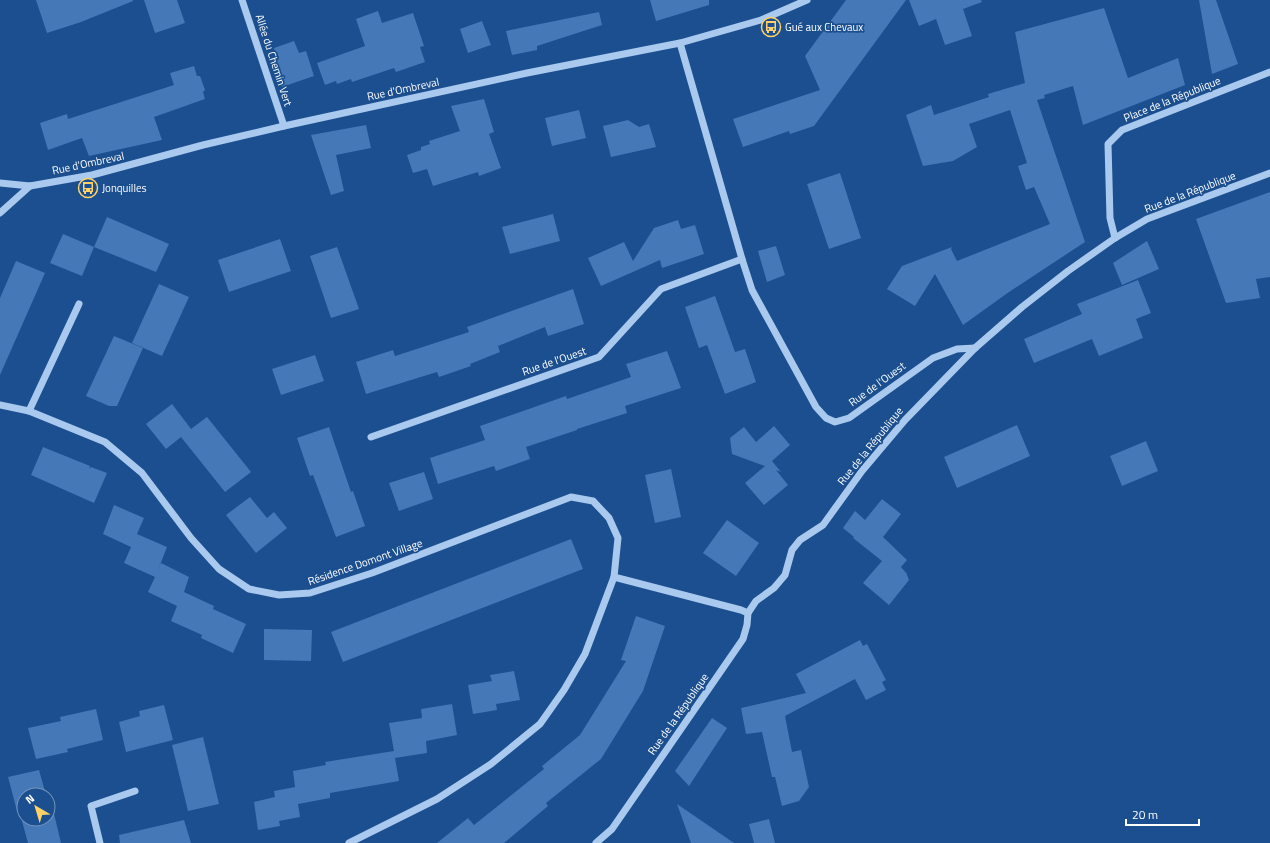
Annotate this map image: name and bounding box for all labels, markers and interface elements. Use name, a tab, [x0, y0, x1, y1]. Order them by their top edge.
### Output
street label: Allée du Chemin Vert	[252, 12, 296, 108]
bus stop icon: Gué aux Chevaux	[760, 16, 782, 38]
place label: Gué aux Chevaux	[785, 19, 863, 35]
street label: Place de la République	[1121, 72, 1223, 126]
street label: Rue d'Ombreval	[365, 74, 441, 104]
street label: Rue d'Ombreval	[50, 148, 126, 178]
street label: Rue de la République	[1142, 167, 1238, 217]
bus stop icon: Jonquilles	[77, 177, 99, 199]
place label: Jonquilles	[102, 180, 147, 196]
street label: Rue de l'Ouest	[520, 343, 588, 379]
street label: Rue de l'Ouest	[845, 358, 909, 410]
street label: Rue de la République	[833, 403, 907, 489]
street label: Résidence Domont Village	[305, 535, 425, 589]
street label: Rue de la République	[644, 669, 713, 758]
north arrow	[16, 787, 56, 827]
text: N	[22, 790, 38, 808]
scale bar	[1126, 801, 1199, 827]
text: 20 m	[1132, 805, 1158, 824]

